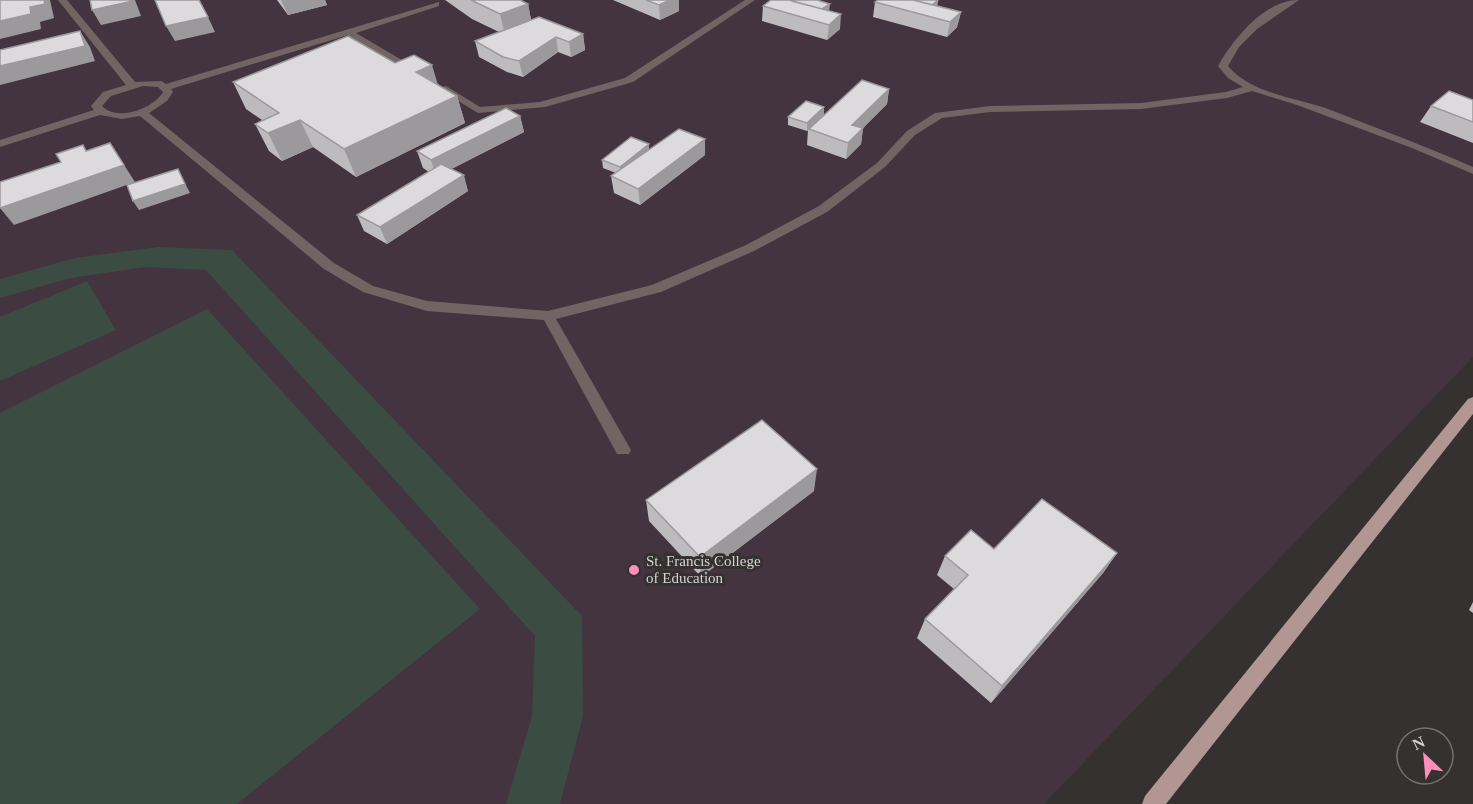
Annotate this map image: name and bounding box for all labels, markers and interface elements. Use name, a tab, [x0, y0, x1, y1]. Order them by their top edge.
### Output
place label: St. Francis College of Education	[646, 553, 761, 586]
marker: St. Francis College of Education	[627, 563, 641, 577]
north arrow	[1395, 726, 1455, 786]
text: N	[1410, 733, 1428, 753]

